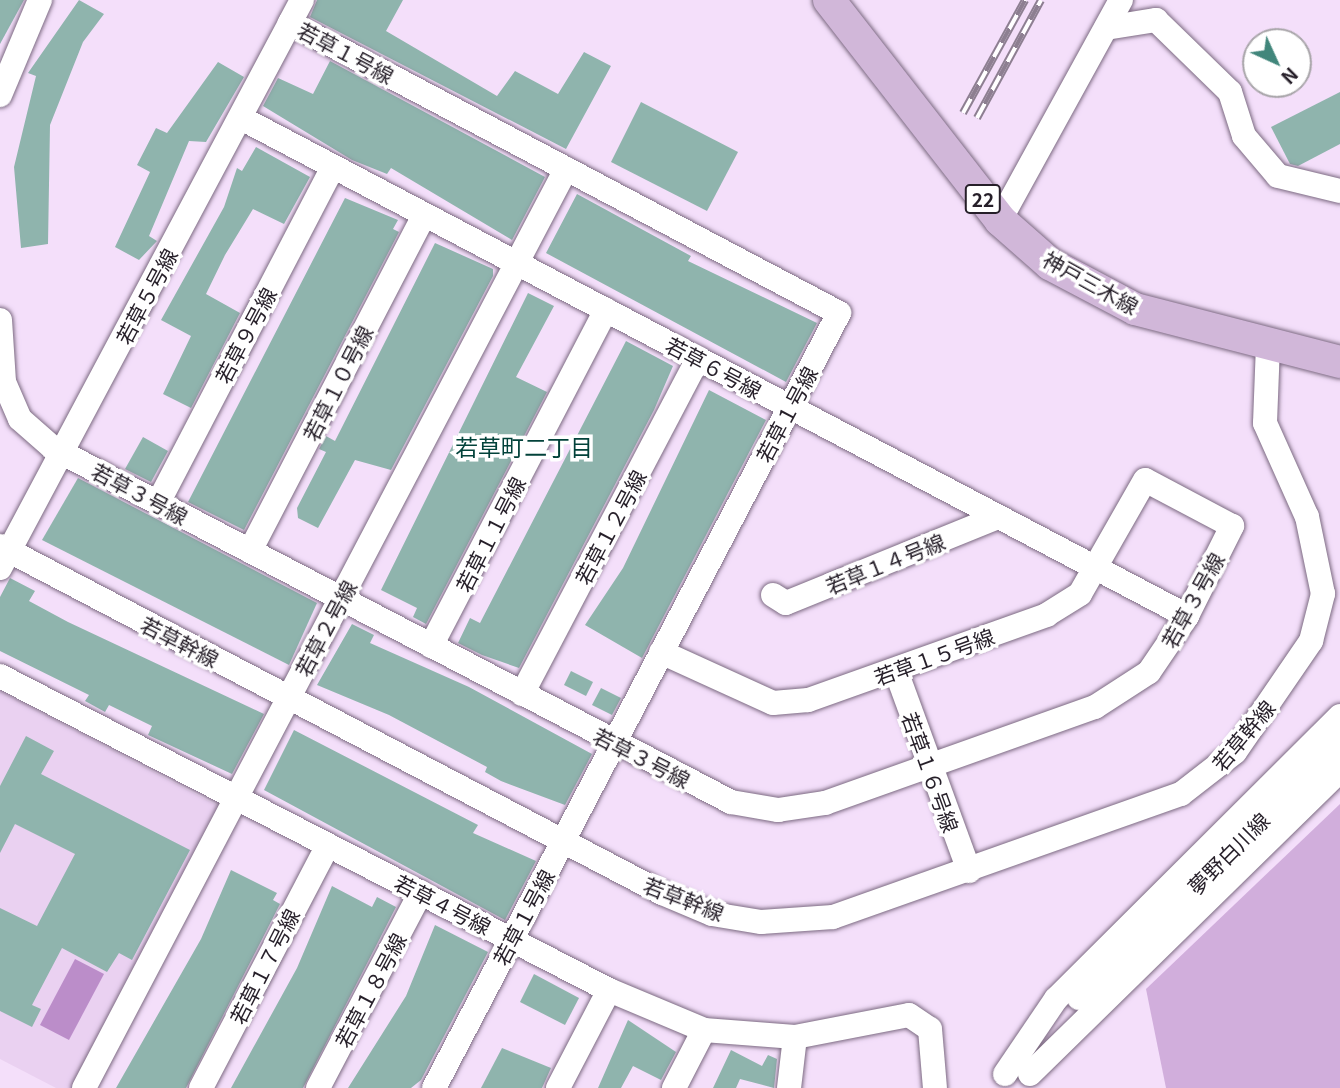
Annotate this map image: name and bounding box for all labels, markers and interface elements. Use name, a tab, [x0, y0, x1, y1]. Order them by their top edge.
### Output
street label: 若草１号線	[294, 16, 398, 88]
north arrow	[1242, 28, 1312, 98]
text: N	[1276, 62, 1305, 91]
road number: 22	[964, 183, 1002, 214]
street label: 若草５号線	[110, 244, 182, 348]
street label: 神戸三木線	[1039, 246, 1143, 318]
street label: 若草９号線	[209, 283, 281, 387]
street label: 若草１０号線	[297, 321, 377, 445]
street label: 若草６号線	[662, 331, 766, 403]
street label: 若草１号線	[750, 362, 822, 466]
district label: 若草町二丁目	[455, 432, 593, 460]
street label: 若草３号線	[88, 457, 192, 529]
street label: 若草１２号線	[569, 465, 651, 589]
street label: 若草１１号線	[450, 472, 530, 596]
street label: 若草１４号線	[822, 528, 948, 598]
street label: 若草３号線	[1156, 548, 1228, 652]
street label: 若草２号線	[289, 576, 361, 680]
street label: 若草幹線	[137, 611, 223, 671]
street label: 若草１５号線	[870, 623, 998, 689]
street label: 若草幹線	[1206, 695, 1280, 775]
street label: 若草１６号線	[898, 708, 964, 836]
street label: 若草３号線	[590, 722, 694, 792]
street label: 夢野白川線	[1182, 807, 1274, 899]
street label: 若草１号線	[487, 865, 559, 969]
street label: 若草４号線	[391, 869, 495, 939]
street label: 若草幹線	[640, 871, 728, 925]
street label: 若草１７号線	[224, 904, 304, 1028]
street label: 若草１８号線	[329, 928, 411, 1052]

